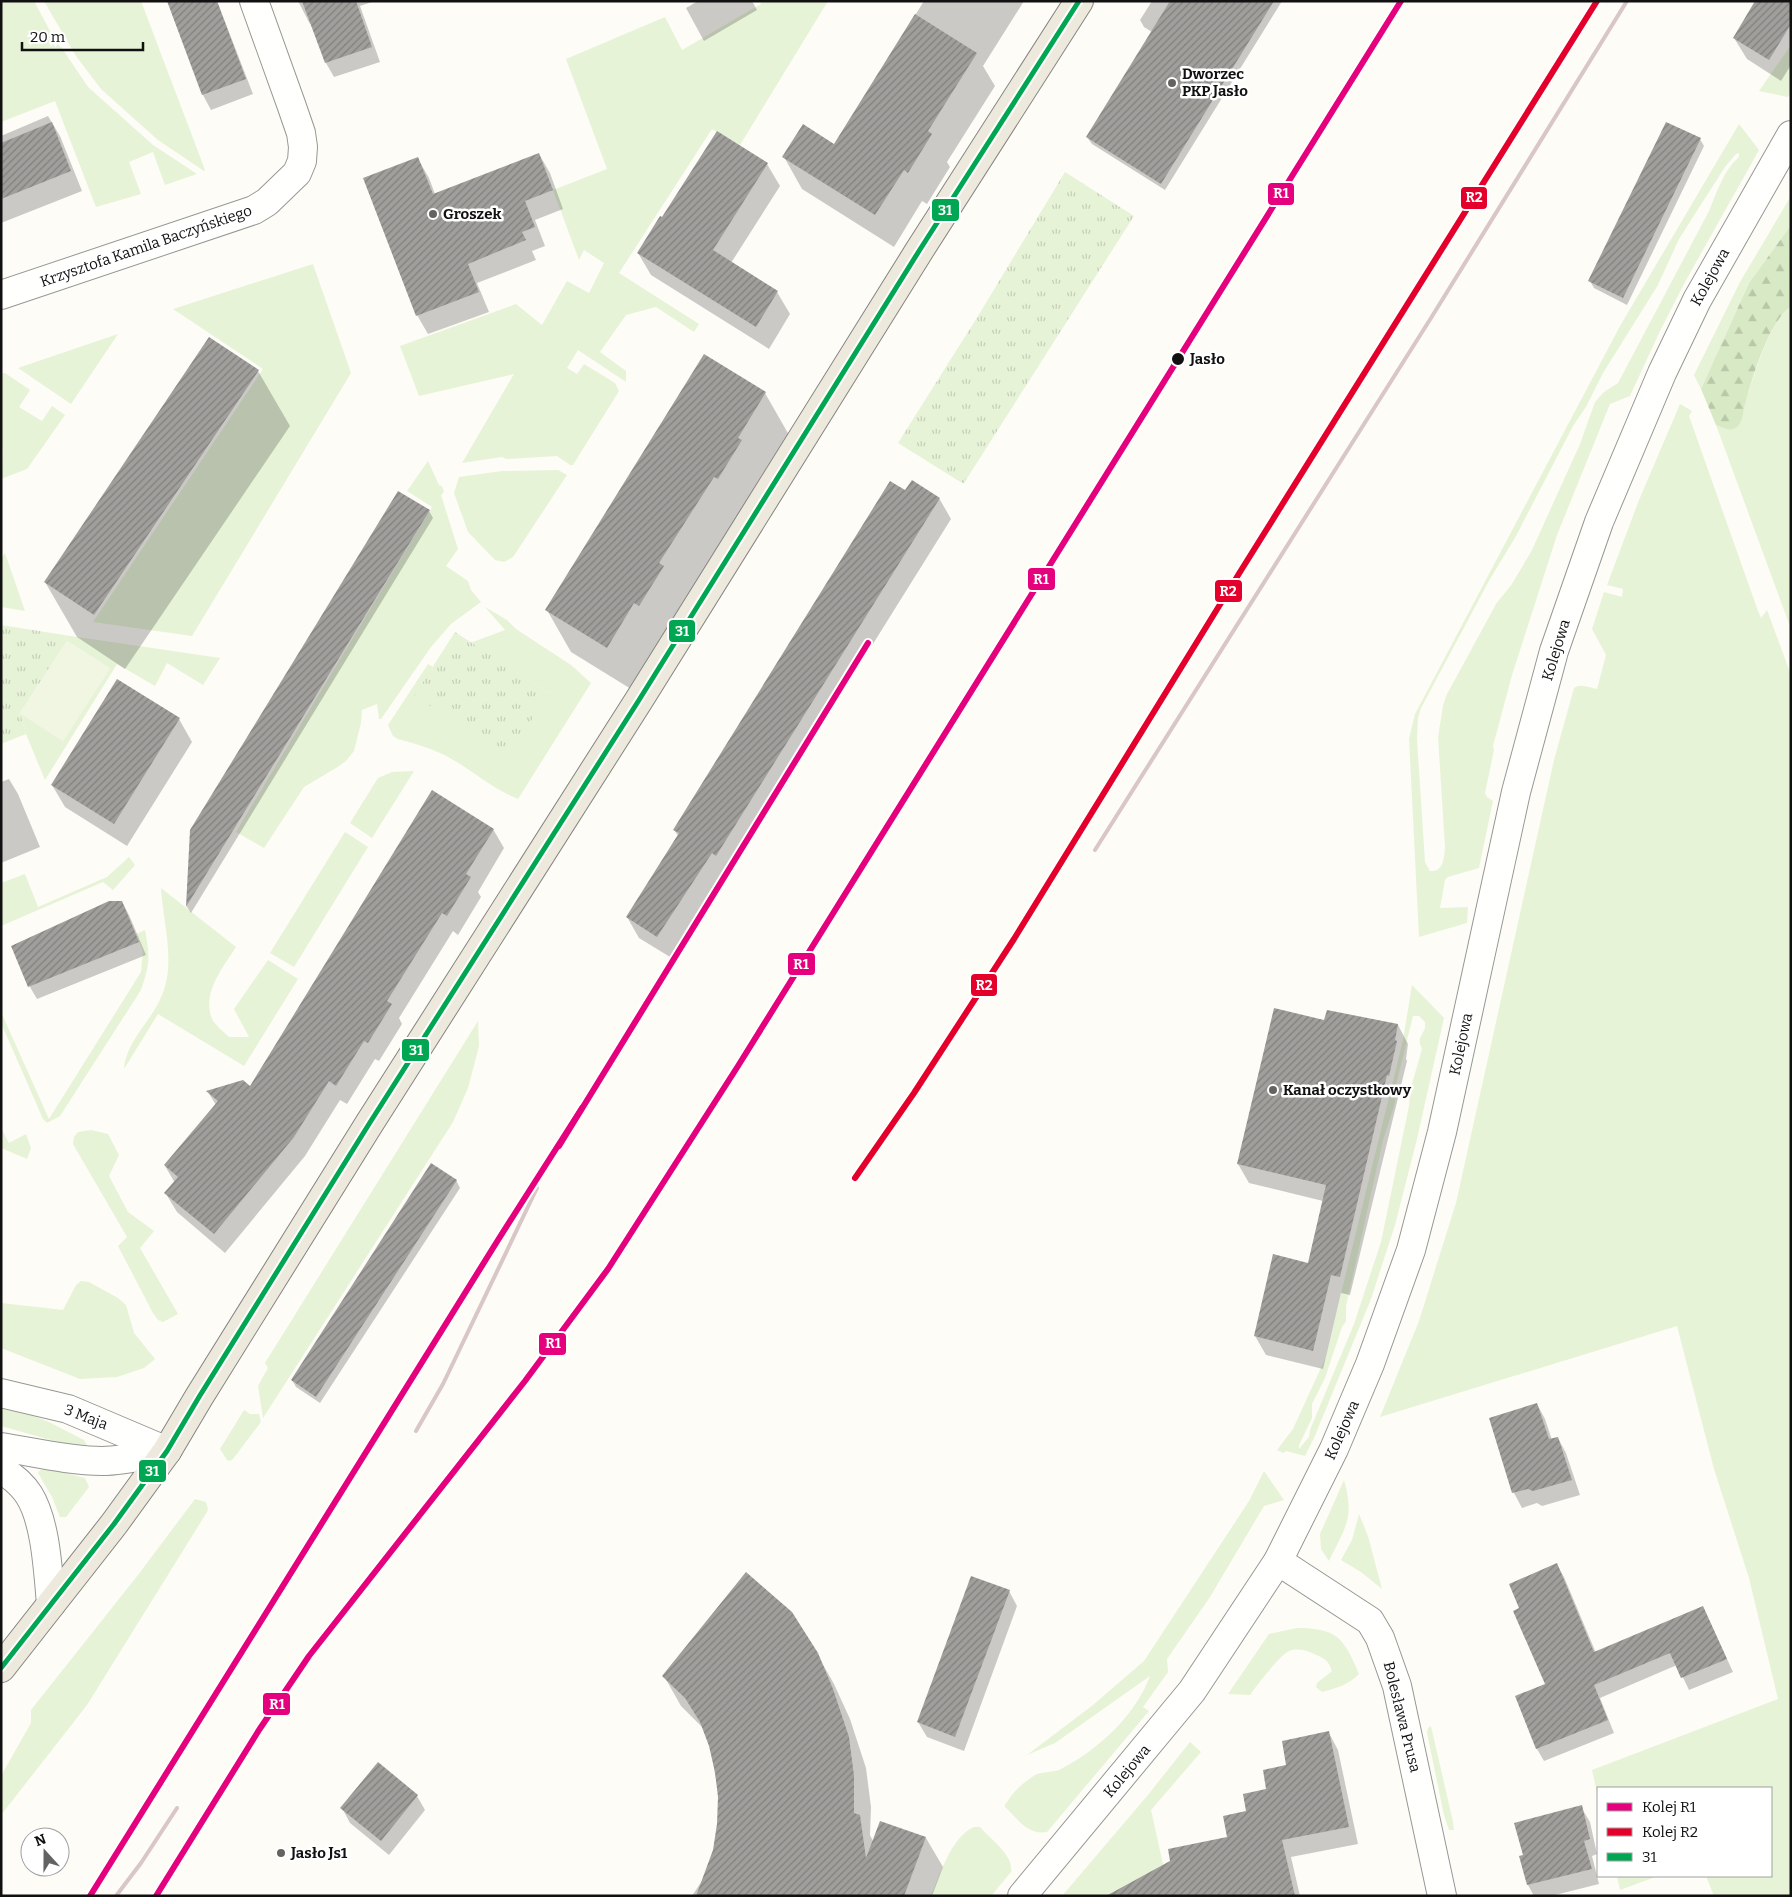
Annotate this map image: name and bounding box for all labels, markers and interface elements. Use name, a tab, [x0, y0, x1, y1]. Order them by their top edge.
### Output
scale bar	[22, 20, 144, 52]
text: 20 m	[30, 28, 66, 46]
place label: Dworzec PKP Jasło	[1182, 65, 1248, 100]
marker: Dworzec PKP Jasło	[1166, 77, 1178, 89]
line badge: R1	[1267, 182, 1295, 206]
text: R1	[1273, 185, 1289, 202]
line badge: R2	[1460, 186, 1488, 210]
text: R2	[1465, 189, 1483, 206]
line badge: 31	[931, 198, 960, 222]
street label: Krzysztofa Kamila Baczyńskiego	[38, 201, 254, 291]
text: 31	[938, 202, 952, 219]
place label: Groszek	[443, 205, 501, 223]
marker: Groszek	[427, 208, 439, 220]
street label: Kolejowa	[1687, 245, 1733, 309]
place label: Jasło	[1189, 350, 1225, 368]
marker: Jasło	[1170, 351, 1186, 367]
line badge: R1	[1027, 567, 1056, 591]
text: R1	[1033, 571, 1049, 588]
line badge: R2	[1214, 579, 1243, 603]
text: R2	[1219, 583, 1237, 600]
street label: Kolejowa	[1538, 617, 1574, 683]
line badge: 31	[668, 619, 696, 643]
text: 31	[675, 623, 689, 640]
line badge: R1	[787, 952, 816, 976]
text: R1	[793, 956, 809, 973]
line badge: R2	[970, 973, 998, 997]
text: R2	[975, 977, 993, 994]
street label: Kolejowa	[1446, 1011, 1476, 1077]
line badge: 31	[401, 1038, 430, 1062]
text: 31	[409, 1042, 423, 1059]
place label: Kanał oczystkowy	[1283, 1081, 1412, 1099]
marker: Kanał oczystkowy	[1267, 1084, 1279, 1096]
line badge: R1	[538, 1332, 567, 1356]
text: R1	[545, 1335, 561, 1352]
street label: Kolejowa	[1321, 1397, 1363, 1463]
street label: 3 Maja	[62, 1401, 110, 1433]
line badge: 31	[138, 1459, 167, 1483]
text: 31	[145, 1463, 159, 1480]
street label: Bolesława Prusa	[1380, 1660, 1424, 1774]
line badge: R1	[262, 1692, 291, 1716]
text: R1	[269, 1696, 285, 1713]
street label: Kolejowa	[1100, 1741, 1154, 1801]
legend	[1597, 1787, 1772, 1877]
text: Kolej R1	[1642, 1798, 1696, 1816]
text: Kolej R2	[1642, 1823, 1698, 1841]
north arrow	[20, 1827, 70, 1877]
text: N	[32, 1830, 49, 1850]
place label: Jasło Js1	[290, 1844, 348, 1862]
marker: Jasło Js1	[275, 1847, 287, 1859]
text: 31	[1642, 1848, 1657, 1866]

